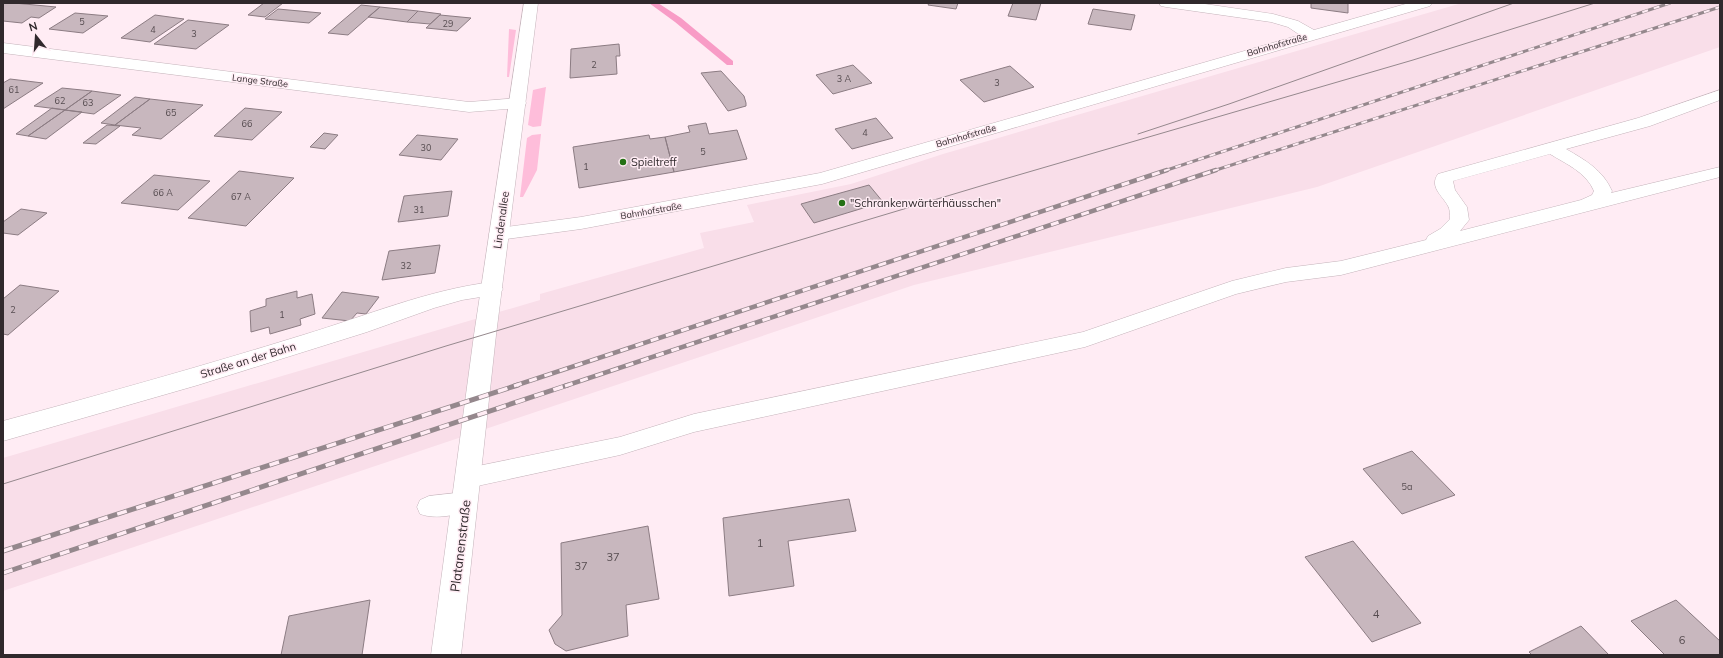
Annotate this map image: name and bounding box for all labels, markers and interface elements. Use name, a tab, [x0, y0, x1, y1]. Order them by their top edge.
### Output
north arrow	[16, 16, 56, 56]
house number: 5	[79, 16, 85, 27]
house number: 29	[443, 18, 453, 29]
text: N	[27, 19, 39, 34]
house number: 4	[150, 24, 156, 35]
house number: 3	[191, 28, 197, 39]
street label: Bahnhofstraße	[1245, 31, 1308, 58]
house number: 2	[591, 59, 597, 70]
street label: Lange Straße	[231, 72, 289, 89]
house number: 3 A	[837, 73, 852, 84]
house number: 3	[994, 77, 1000, 88]
house number: 61	[9, 84, 19, 95]
house number: 62	[55, 95, 65, 106]
house number: 63	[83, 97, 93, 108]
house number: 65	[166, 107, 177, 118]
house number: 66	[242, 118, 252, 129]
street label: Bahnhofstraße	[934, 122, 997, 149]
house number: 4	[862, 127, 868, 138]
house number: 30	[421, 142, 431, 153]
house number: 5	[700, 146, 706, 157]
place label: Spieltreff	[631, 155, 677, 169]
marker: Spieltreff	[618, 157, 628, 167]
house number: 1	[583, 161, 589, 172]
house number: 66 A	[153, 187, 173, 198]
street label: Lindenallee	[490, 190, 512, 250]
house number: 67 A	[231, 191, 251, 202]
place label: "Schrankenwärterhäusschen"	[850, 196, 1001, 210]
marker: "Schrankenwärterhäusschen"	[837, 198, 847, 208]
street label: Bahnhofstraße	[619, 200, 683, 221]
house number: 31	[414, 204, 424, 215]
house number: 32	[401, 260, 411, 271]
house number: 2	[10, 304, 16, 315]
house number: 1	[279, 309, 285, 320]
street label: Straße an der Bahn	[198, 339, 298, 381]
house number: 5a	[1402, 481, 1412, 492]
street label: Platanenstraße	[446, 499, 474, 593]
house number: 1	[757, 536, 763, 550]
house number: 37	[606, 550, 620, 564]
house number: 37	[574, 559, 588, 573]
house number: 4	[1373, 607, 1380, 621]
house number: 6	[1679, 633, 1686, 647]

